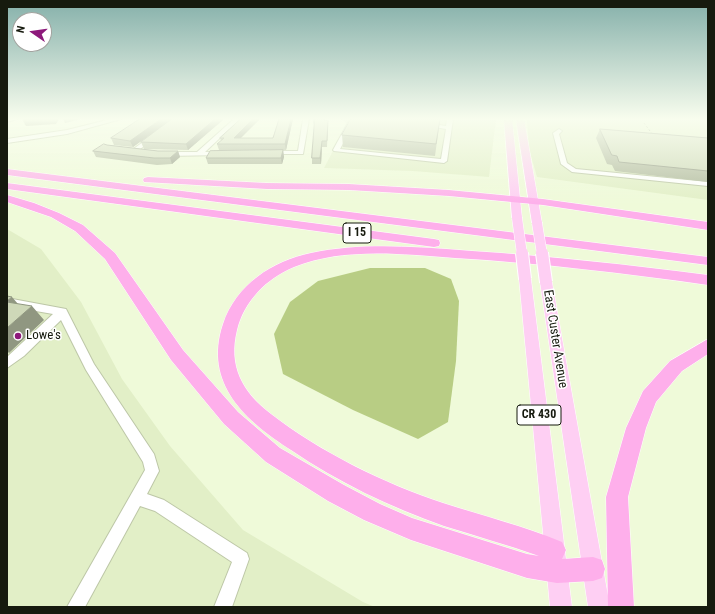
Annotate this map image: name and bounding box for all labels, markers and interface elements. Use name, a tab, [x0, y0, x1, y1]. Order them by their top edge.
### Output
north arrow	[12, 12, 52, 52]
text: N	[14, 25, 28, 34]
road number: I 15	[343, 223, 371, 243]
street label: East Custer Avenue	[540, 289, 570, 389]
place label: Lowe's	[26, 328, 61, 344]
marker: Lowe's	[13, 331, 23, 341]
road number: CR 430	[517, 405, 561, 425]

